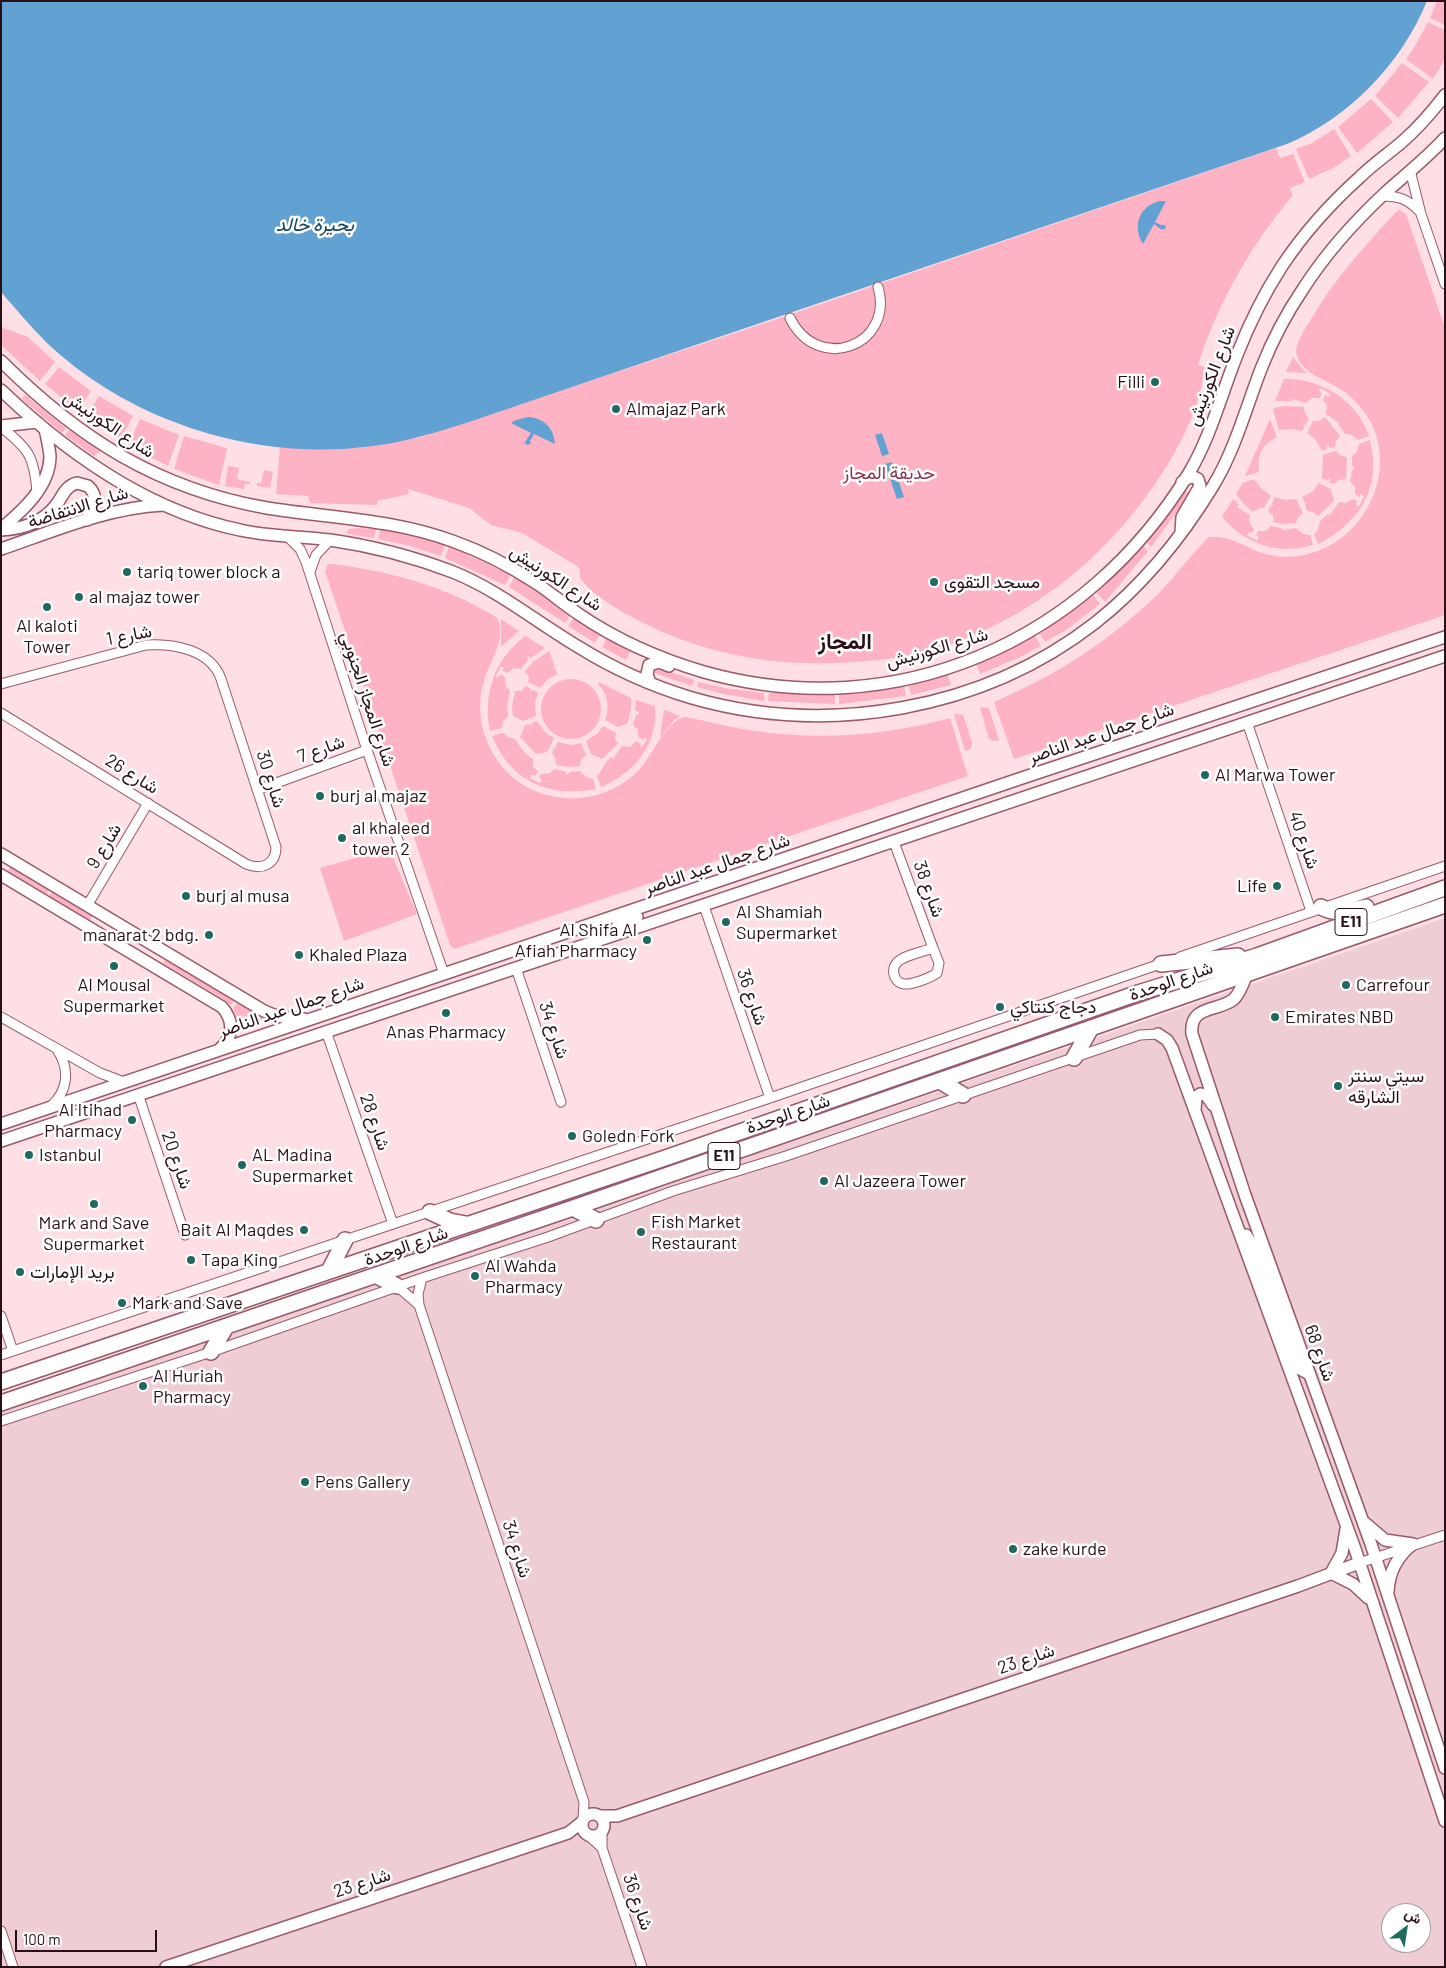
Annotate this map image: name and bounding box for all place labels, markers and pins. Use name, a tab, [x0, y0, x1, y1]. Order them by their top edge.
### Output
place label: Filli	[1117, 371, 1145, 393]
marker: Filli	[1149, 376, 1161, 388]
place label: Almajaz Park	[626, 398, 726, 420]
marker: Almajaz Park	[610, 403, 622, 415]
place label: tariq tower block a	[137, 561, 281, 583]
marker: tariq tower block a	[121, 566, 133, 578]
place label: مسجد التقوى	[944, 571, 1040, 593]
marker: مسجد التقوى	[928, 576, 940, 588]
place label: al majaz tower	[89, 586, 200, 608]
marker: al majaz tower	[73, 591, 85, 603]
marker: Al kaloti Tower	[41, 601, 53, 613]
place label: Al kaloti Tower	[16, 615, 78, 658]
place label: Al Marwa Tower	[1215, 764, 1336, 786]
marker: Al Marwa Tower	[1199, 769, 1211, 781]
place label: burj al majaz	[330, 785, 427, 807]
marker: burj al majaz	[314, 790, 326, 802]
place label: al khaleed tower 2	[352, 817, 430, 860]
marker: al khaleed tower 2	[336, 832, 348, 844]
place label: Life	[1237, 875, 1267, 897]
marker: Life	[1271, 880, 1283, 892]
place label: burj al musa	[196, 885, 289, 907]
marker: burj al musa	[180, 890, 192, 902]
place label: Al Shamiah Supermarket	[736, 901, 837, 944]
marker: Al Shamiah Supermarket	[720, 916, 732, 928]
place label: Al Shifa Al Afiah Pharmacy	[515, 919, 637, 962]
place label: manarat 2 bdg.	[83, 924, 199, 946]
marker: manarat 2 bdg.	[203, 929, 215, 941]
marker: Al Shifa Al Afiah Pharmacy	[641, 934, 653, 946]
place label: Khaled Plaza	[309, 944, 407, 966]
marker: Khaled Plaza	[293, 949, 305, 961]
marker: Al Mousal Supermarket	[108, 960, 120, 972]
place label: Al Mousal Supermarket	[63, 974, 165, 1016]
place label: Carrefour	[1356, 974, 1430, 996]
marker: Carrefour	[1340, 979, 1352, 991]
place label: دجاج كنتاكي	[1010, 996, 1096, 1018]
marker: دجاج كنتاكي	[994, 1001, 1006, 1013]
place label: Emirates NBD	[1285, 1006, 1393, 1028]
marker: Anas Pharmacy	[440, 1007, 452, 1019]
marker: Emirates NBD	[1269, 1011, 1281, 1023]
place label: Anas Pharmacy	[386, 1021, 506, 1043]
place label: سيتي سنتر الشارقه	[1348, 1065, 1424, 1108]
marker: سيتي سنتر الشارقه	[1332, 1080, 1344, 1092]
place label: Al Itihad Pharmacy	[44, 1099, 122, 1142]
marker: Al Itihad Pharmacy	[126, 1114, 138, 1126]
place label: Goledn Fork	[582, 1125, 675, 1147]
marker: Goledn Fork	[566, 1130, 578, 1142]
place label: Istanbul	[39, 1144, 101, 1166]
place label: AL Madina Supermarket	[252, 1144, 353, 1186]
marker: Istanbul	[23, 1149, 35, 1161]
marker: AL Madina Supermarket	[236, 1159, 248, 1171]
place label: Al Jazeera Tower	[834, 1170, 966, 1192]
marker: Al Jazeera Tower	[818, 1175, 830, 1187]
marker: Mark and Save Supermarket	[88, 1198, 100, 1210]
place label: Fish Market Restaurant	[651, 1211, 741, 1254]
place label: Mark and Save Supermarket	[39, 1212, 149, 1254]
place label: Bait Al Maqdes	[180, 1219, 294, 1241]
marker: Bait Al Maqdes	[298, 1224, 310, 1236]
marker: Fish Market Restaurant	[635, 1226, 647, 1238]
place label: Tapa King	[201, 1249, 278, 1271]
marker: Tapa King	[185, 1254, 197, 1266]
place label: Al Wahda Pharmacy	[485, 1255, 563, 1298]
place label: بريد الإمارات	[30, 1261, 115, 1283]
marker: بريد الإمارات	[14, 1266, 26, 1278]
marker: Al Wahda Pharmacy	[469, 1270, 481, 1282]
place label: Mark and Save	[132, 1292, 243, 1314]
marker: Mark and Save	[116, 1297, 128, 1309]
place label: Al Huriah Pharmacy	[153, 1365, 231, 1408]
marker: Al Huriah Pharmacy	[137, 1380, 149, 1392]
place label: Pens Gallery	[315, 1471, 410, 1493]
marker: Pens Gallery	[299, 1476, 311, 1488]
place label: zake kurde	[1023, 1538, 1107, 1560]
marker: zake kurde	[1007, 1543, 1019, 1555]

